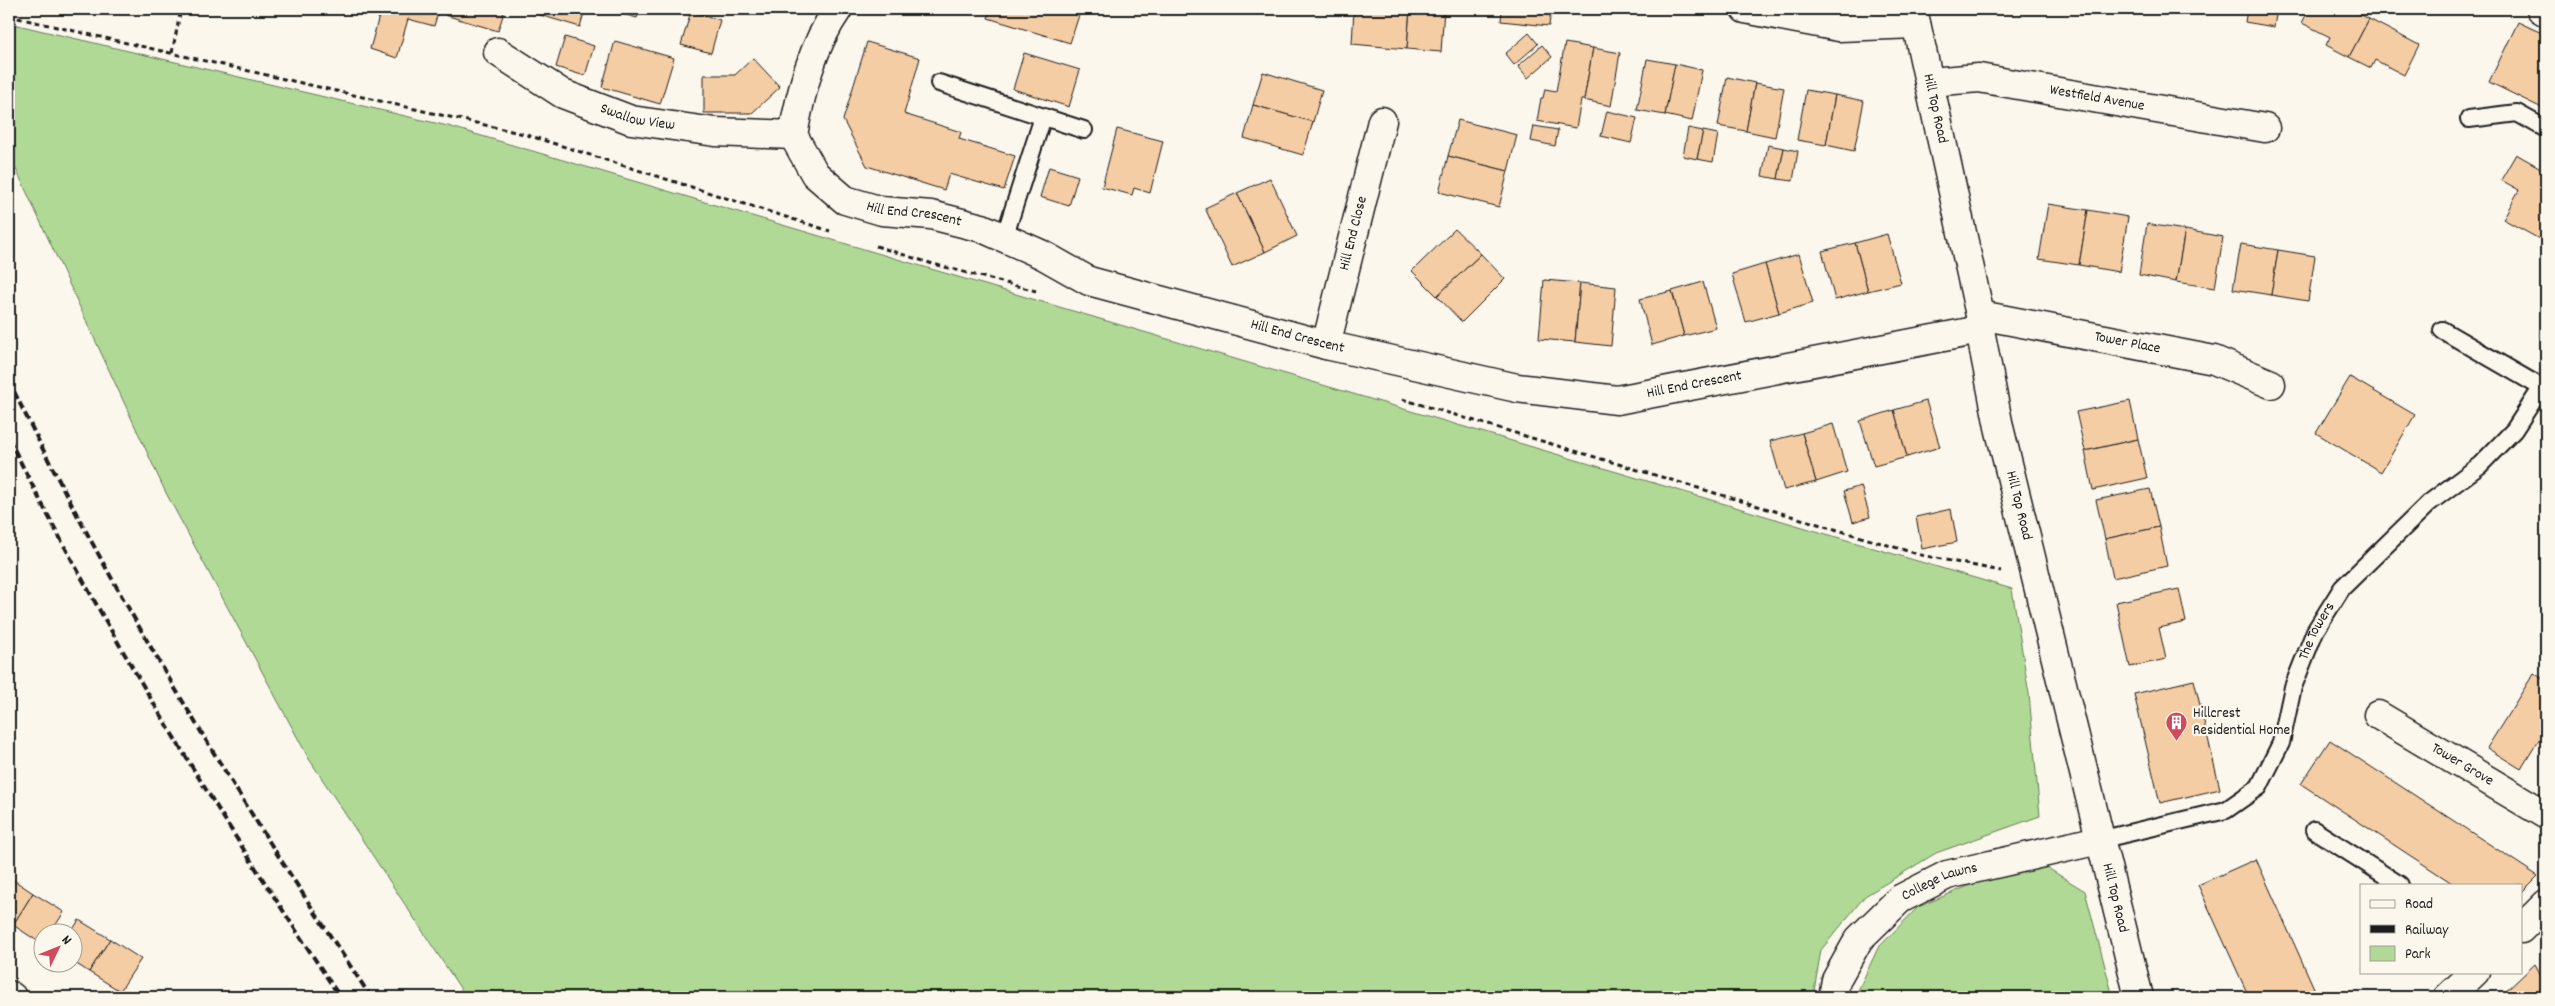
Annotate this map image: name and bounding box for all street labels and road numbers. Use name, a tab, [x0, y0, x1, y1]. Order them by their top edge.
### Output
street label: Hill Top Road	[1916, 72, 1953, 146]
street label: Westfield Avenue	[2048, 80, 2147, 118]
street label: Swallow View	[597, 98, 677, 137]
street label: Hill End Close	[1334, 194, 1374, 273]
street label: Hill End Crescent	[863, 196, 964, 233]
street label: Hill End Crescent	[1248, 314, 1347, 360]
street label: Tower Place	[2092, 326, 2163, 361]
street label: Hill End Crescent	[1645, 365, 1744, 405]
street label: Hill Top Road	[1999, 469, 2037, 543]
street label: The Towers	[2294, 598, 2341, 663]
street label: Tower Grove	[2427, 738, 2498, 793]
street label: College Lawns	[1898, 857, 1980, 907]
street label: Hill Top Road	[2096, 861, 2134, 935]

